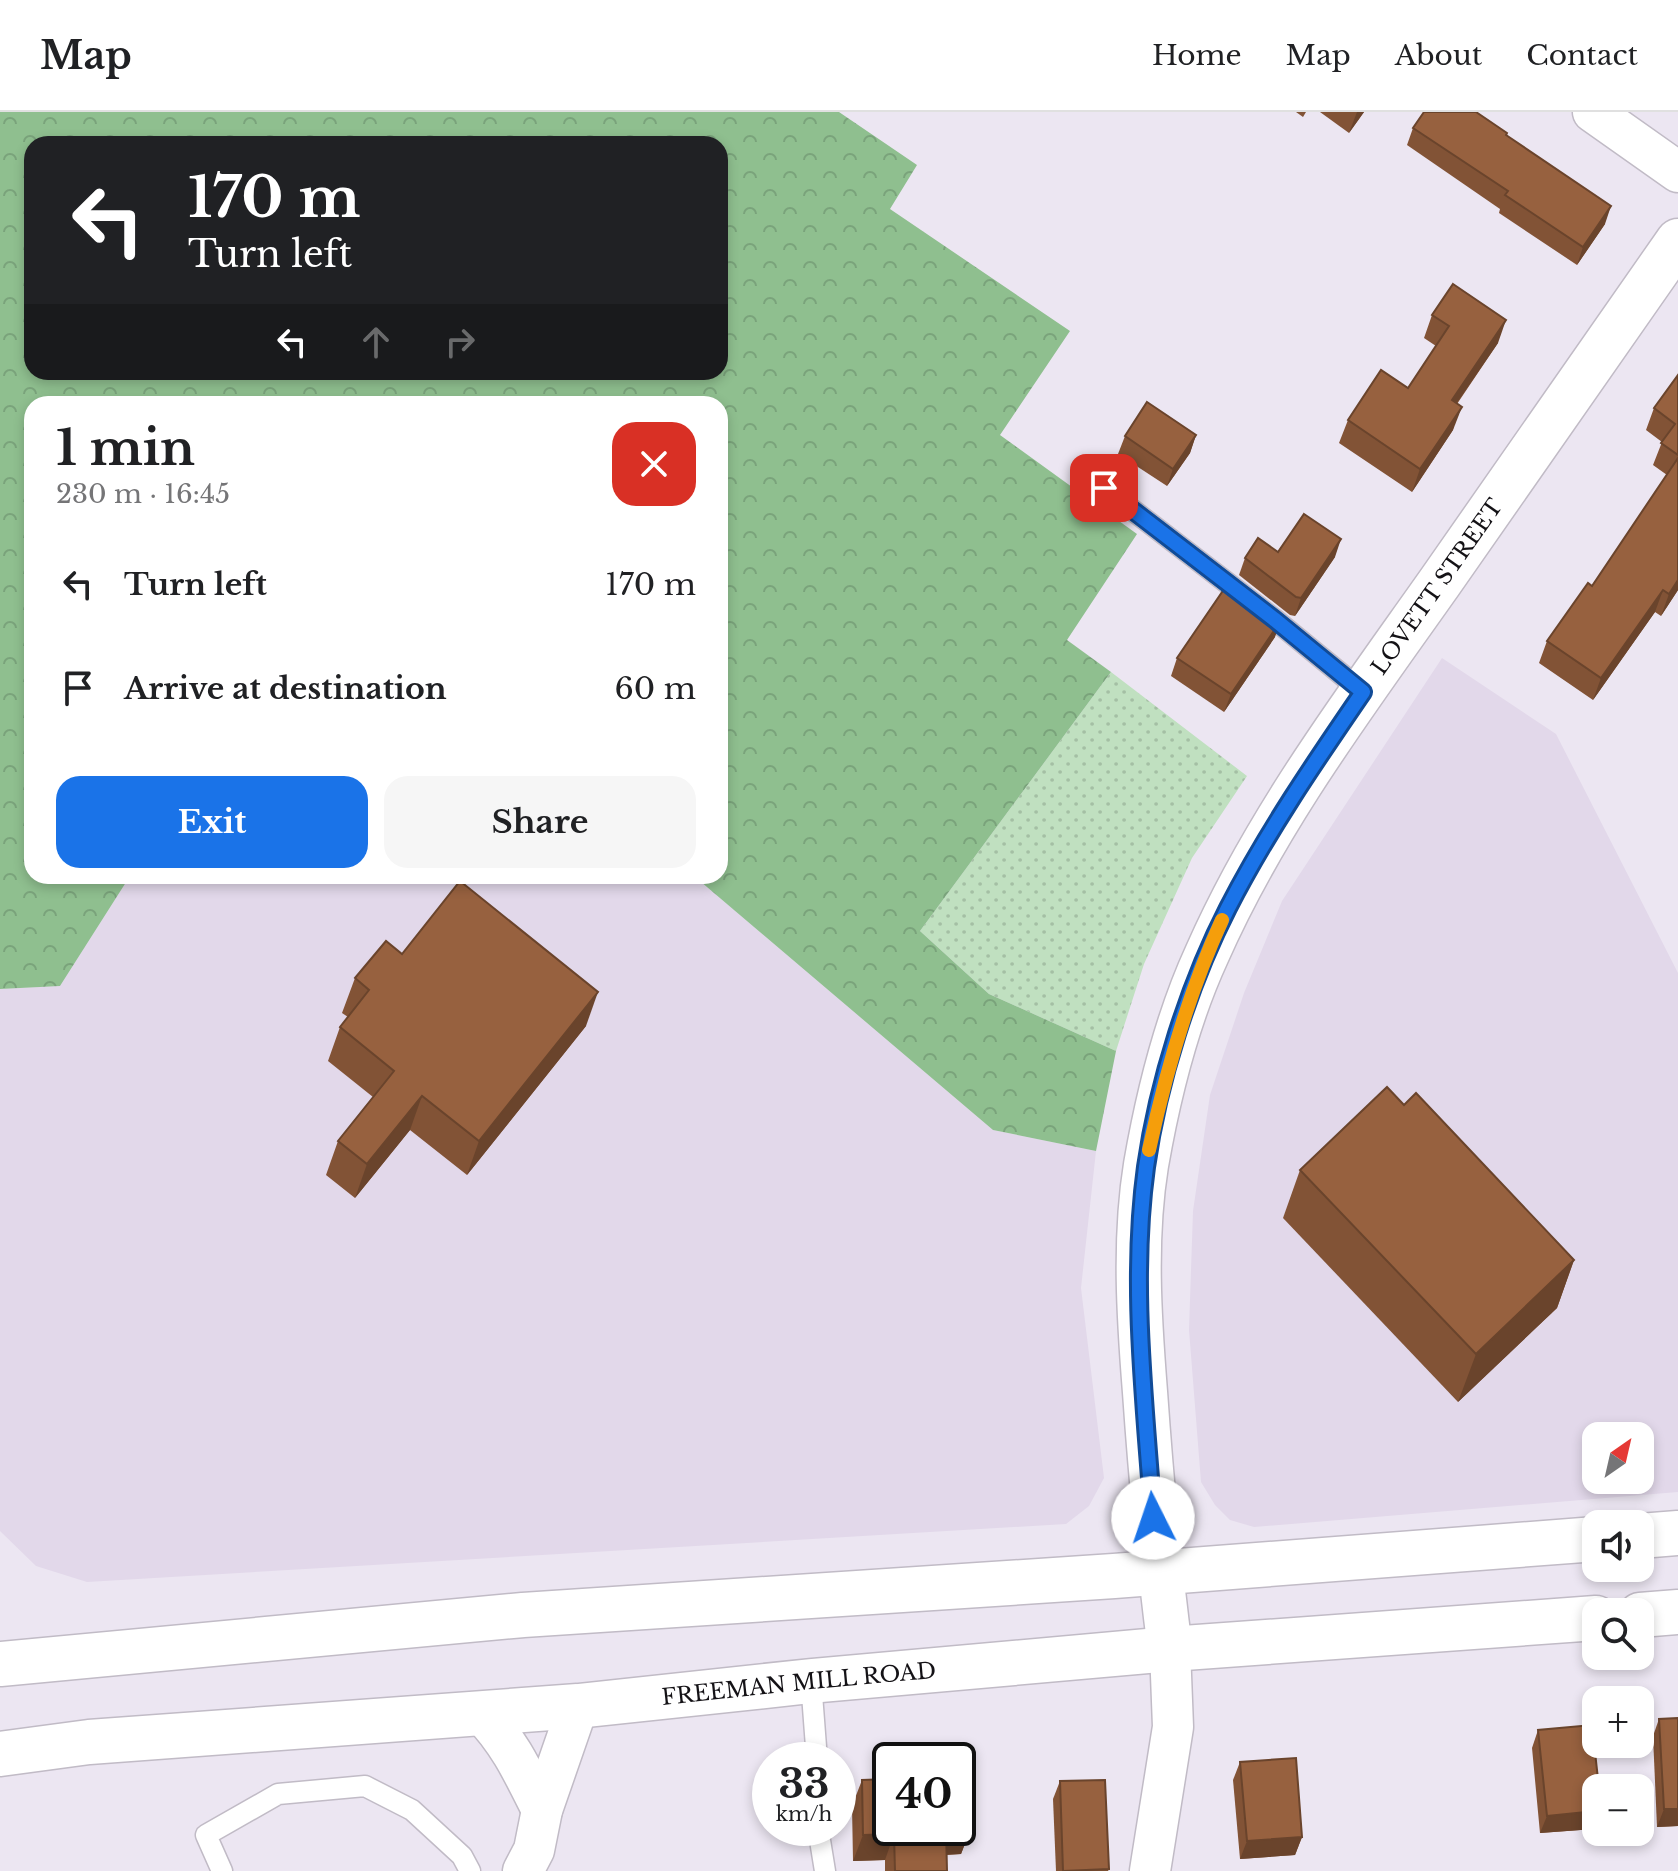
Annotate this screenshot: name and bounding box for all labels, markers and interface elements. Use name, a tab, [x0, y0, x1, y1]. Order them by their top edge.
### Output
text: Map	[40, 32, 132, 79]
text: Home	[1152, 38, 1242, 73]
text: Map	[1286, 38, 1351, 73]
text: About	[1395, 38, 1482, 73]
text: Contact	[1526, 38, 1638, 73]
text: 170 m	[188, 163, 360, 232]
icon: left	[56, 168, 160, 272]
text: Turn left	[188, 232, 352, 277]
icon: left	[270, 320, 314, 364]
icon: ahead	[354, 320, 398, 364]
icon: right	[438, 320, 482, 364]
text: 1 min	[56, 418, 195, 478]
button: close	[612, 422, 696, 506]
pin	[1070, 454, 1138, 522]
icon: arrive	[1082, 466, 1126, 510]
text: 230 m · 16:45	[56, 478, 230, 510]
street label: LOVETT STREET	[1365, 493, 1508, 680]
icon: left	[56, 562, 100, 606]
text: Turn left	[124, 566, 267, 603]
text: 170 m	[605, 566, 696, 603]
icon: arrive	[56, 666, 100, 710]
text: Arrive at destination	[124, 670, 447, 707]
text: 60 m	[614, 670, 696, 707]
button: Exit	[56, 776, 368, 868]
button: Share	[384, 776, 696, 868]
north arrow	[1582, 1422, 1654, 1494]
map controls	[1582, 1422, 1654, 1846]
position arrow	[1111, 1476, 1195, 1560]
button: sound	[1582, 1510, 1654, 1582]
button: search	[1582, 1598, 1654, 1670]
street label: FREEMAN MILL ROAD	[660, 1656, 937, 1710]
button: +	[1582, 1686, 1654, 1758]
speed limit sign: 40	[872, 1742, 976, 1846]
text: 33	[779, 1759, 829, 1809]
button: −	[1582, 1774, 1654, 1846]
text: km/h	[776, 1802, 832, 1826]

